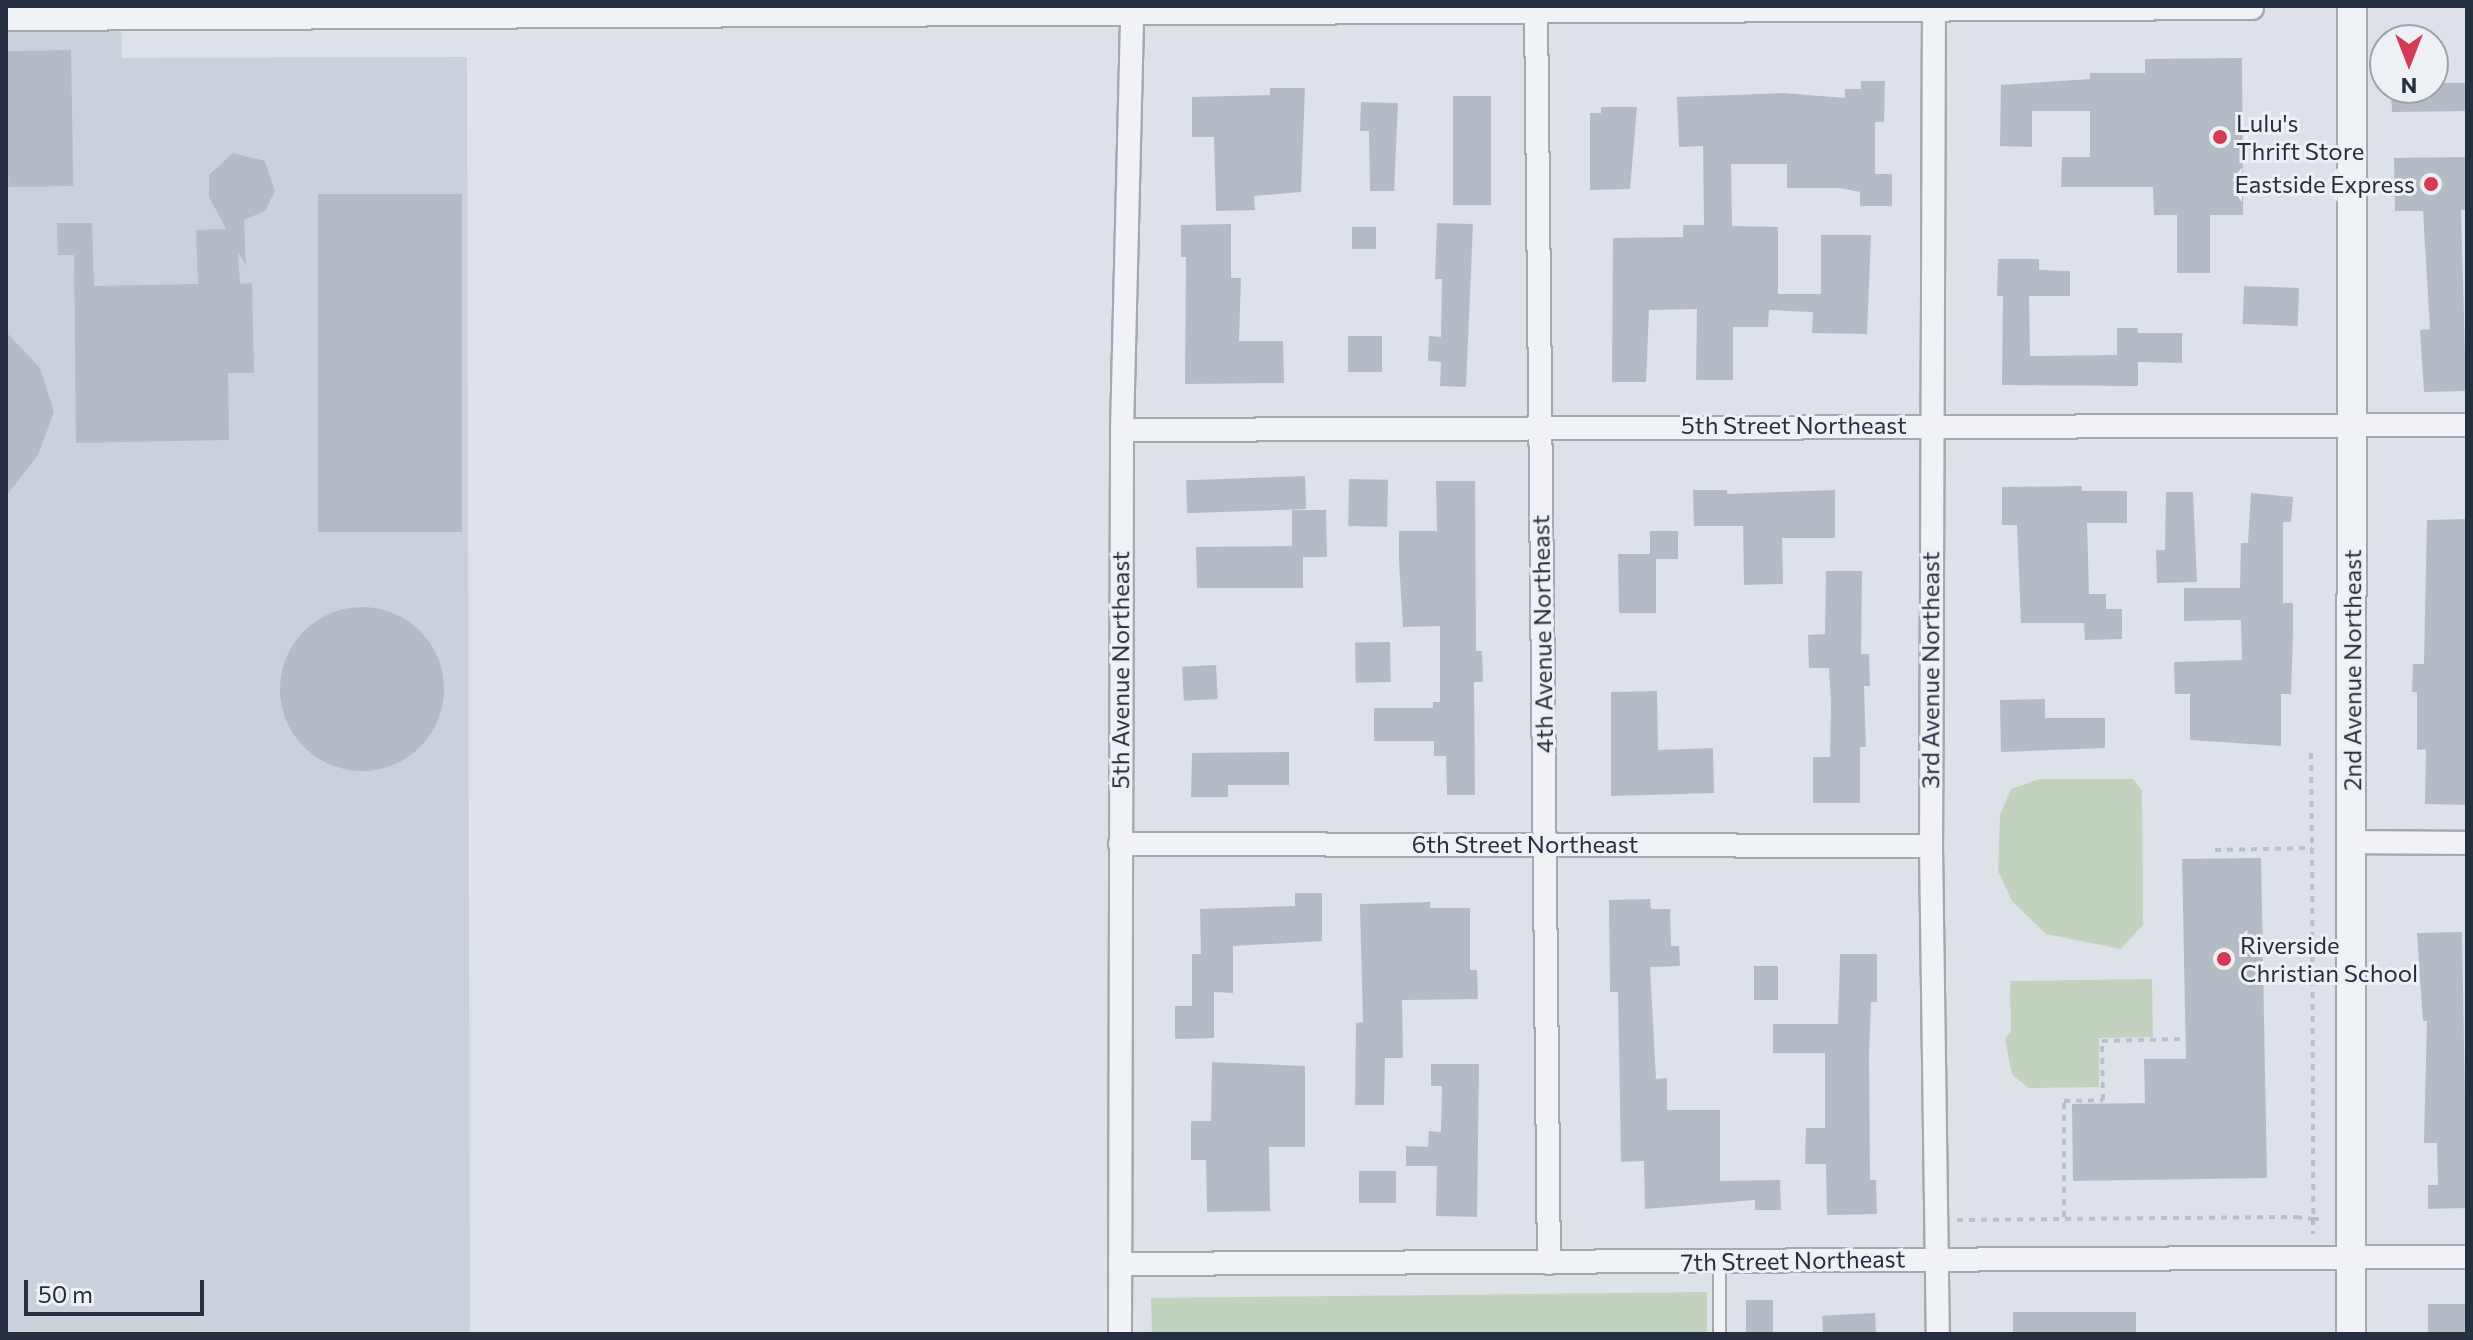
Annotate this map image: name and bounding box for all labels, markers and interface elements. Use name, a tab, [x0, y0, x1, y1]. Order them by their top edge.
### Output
north arrow	[2369, 24, 2449, 104]
text: N	[2401, 73, 2417, 100]
place label: Lulu's Thrift Store	[2236, 109, 2364, 165]
marker: Lulu's Thrift Store	[2211, 128, 2229, 146]
place label: Eastside Express	[2234, 170, 2415, 198]
marker: Eastside Express	[2422, 175, 2440, 193]
street label: 5th Street Northeast	[1681, 411, 1907, 439]
street label: 4th Avenue Northeast	[1526, 514, 1558, 754]
street label: 2nd Avenue Northeast	[2338, 549, 2366, 791]
street label: 5th Avenue Northeast	[1106, 551, 1134, 789]
street label: 3rd Avenue Northeast	[1916, 551, 1944, 789]
street label: 6th Street Northeast	[1412, 830, 1638, 858]
place label: Riverside Christian School	[2240, 931, 2418, 987]
marker: Riverside Christian School	[2215, 950, 2233, 968]
street label: 7th Street Northeast	[1680, 1244, 1906, 1276]
scale bar	[28, 1264, 208, 1314]
text: 50 m	[38, 1279, 93, 1308]

